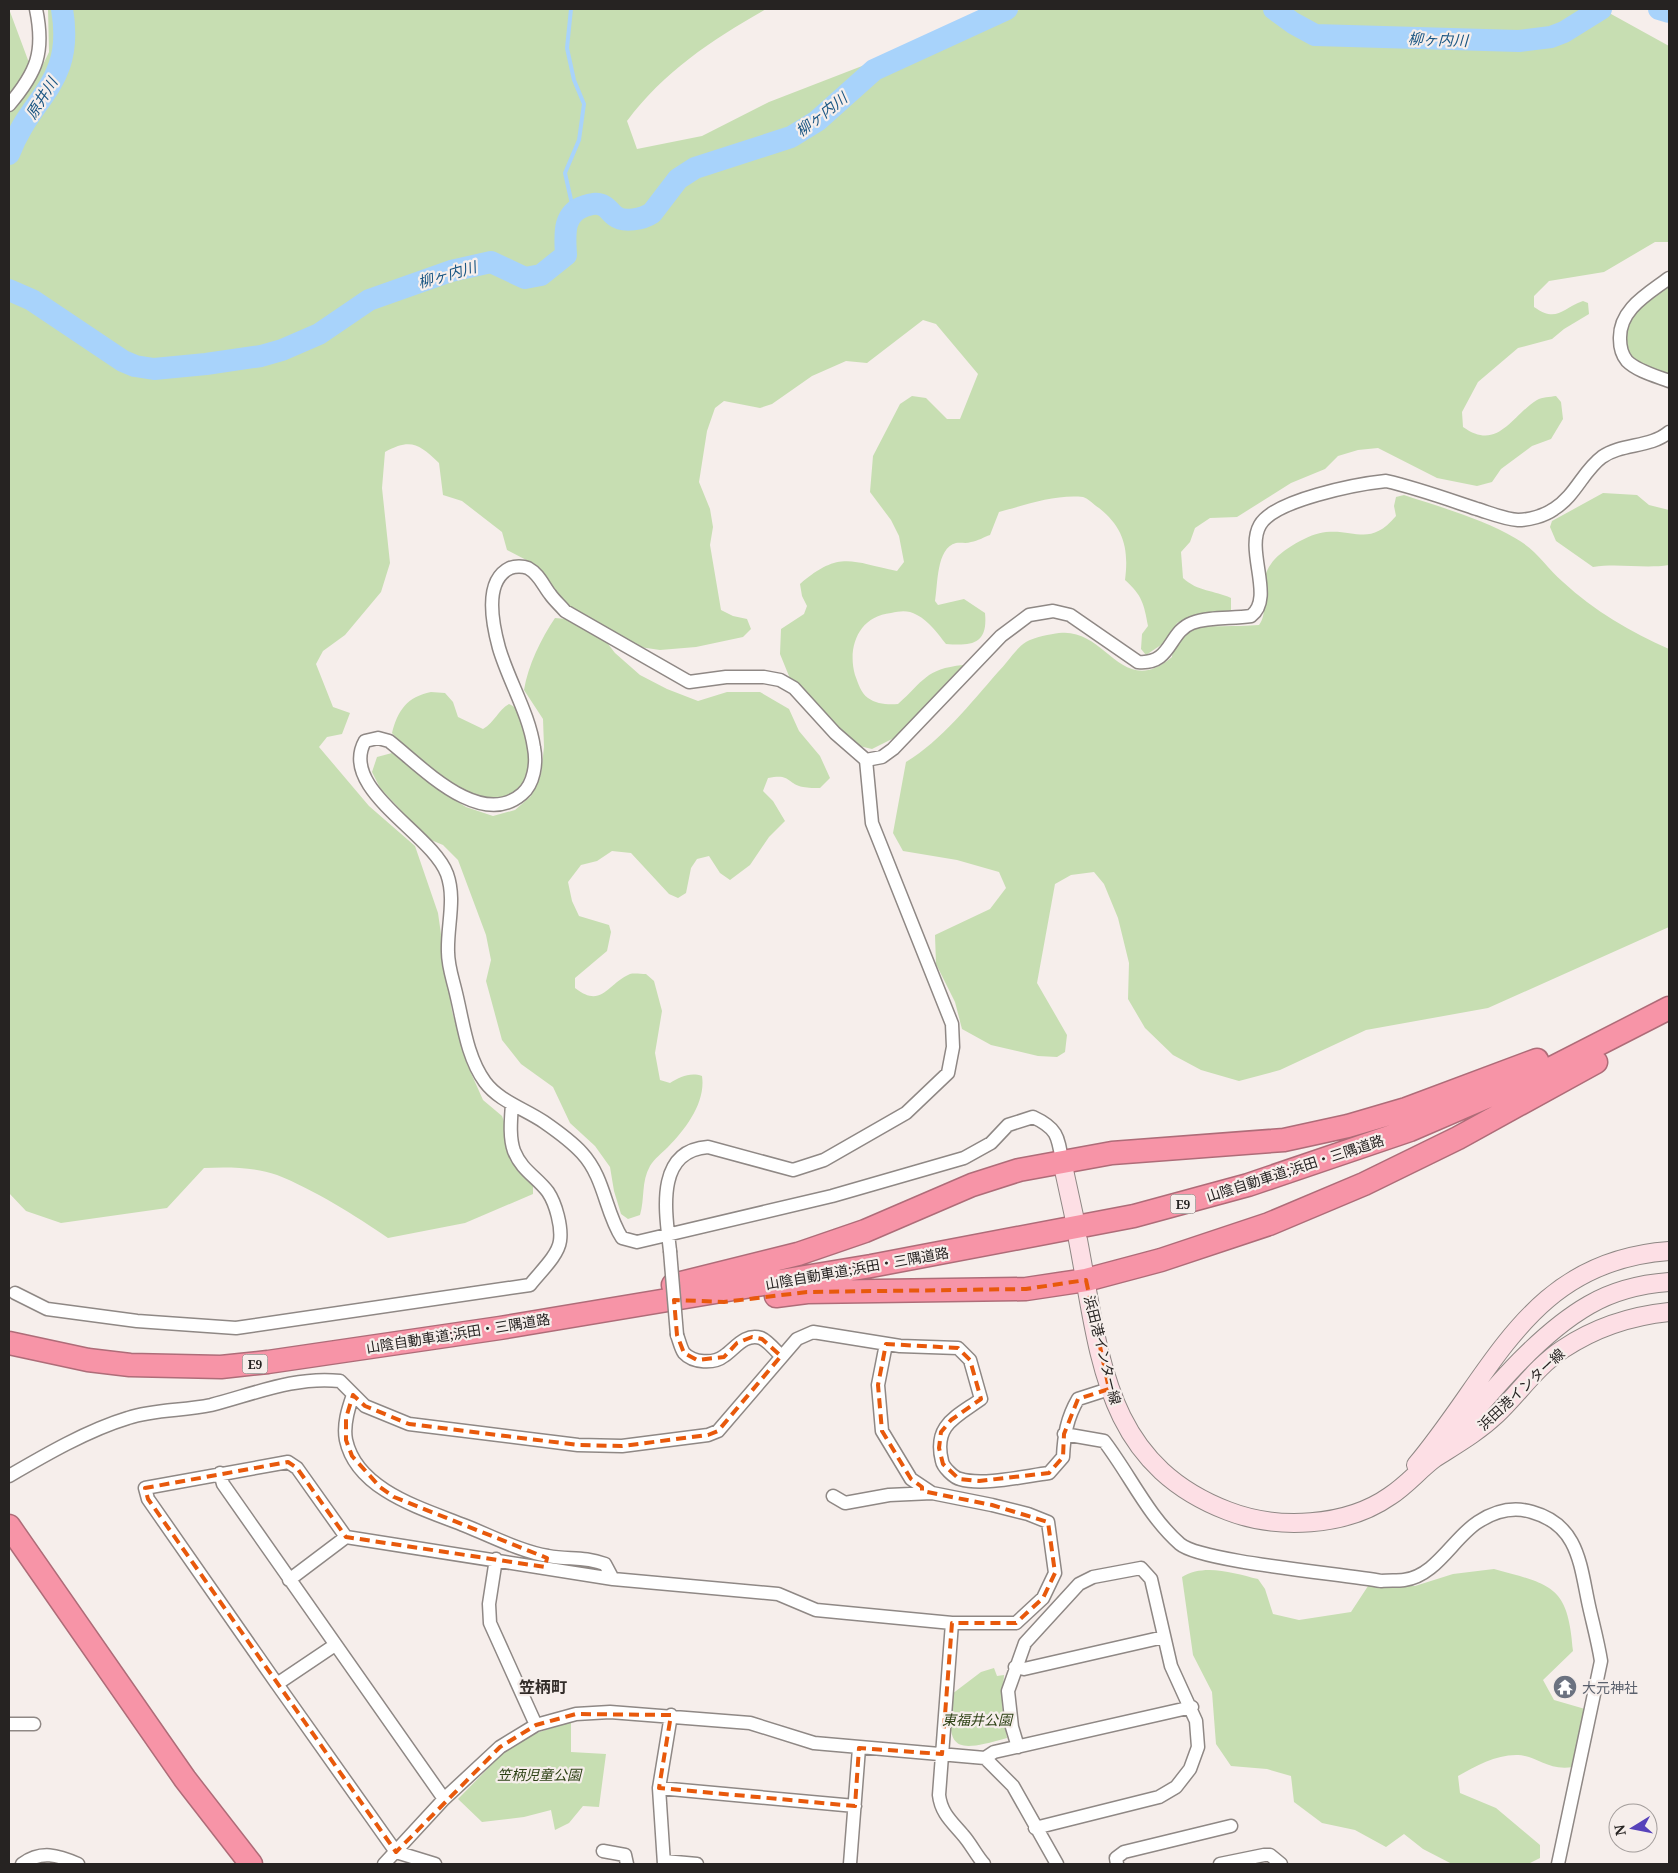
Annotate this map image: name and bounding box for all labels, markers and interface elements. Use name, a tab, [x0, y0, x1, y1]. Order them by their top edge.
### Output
water label: 柳ヶ内川	[1408, 28, 1470, 50]
water label: 原井川	[21, 72, 62, 122]
water label: 柳ヶ内川	[791, 86, 852, 140]
water label: 柳ヶ内川	[415, 256, 481, 292]
street label: 山陰自動車道;浜田・三隅道路	[1204, 1130, 1386, 1206]
road number: E9	[1170, 1194, 1196, 1214]
street label: 山陰自動車道;浜田・三隅道路	[764, 1242, 950, 1294]
street label: 浜田港インター線	[1080, 1293, 1126, 1407]
street label: 山陰自動車道;浜田・三隅道路	[365, 1309, 551, 1357]
street label: 浜田港インター線	[1474, 1344, 1568, 1434]
road number: E9	[242, 1355, 268, 1374]
temple icon: 大元神社	[1552, 1674, 1578, 1700]
district label: 笠柄町	[519, 1676, 567, 1698]
place label: 大元神社	[1582, 1678, 1638, 1697]
park label: 東福井公園	[942, 1710, 1014, 1729]
park label: 笠柄児童公園	[497, 1765, 583, 1784]
north arrow	[1608, 1803, 1658, 1853]
text: N	[1609, 1823, 1630, 1837]

